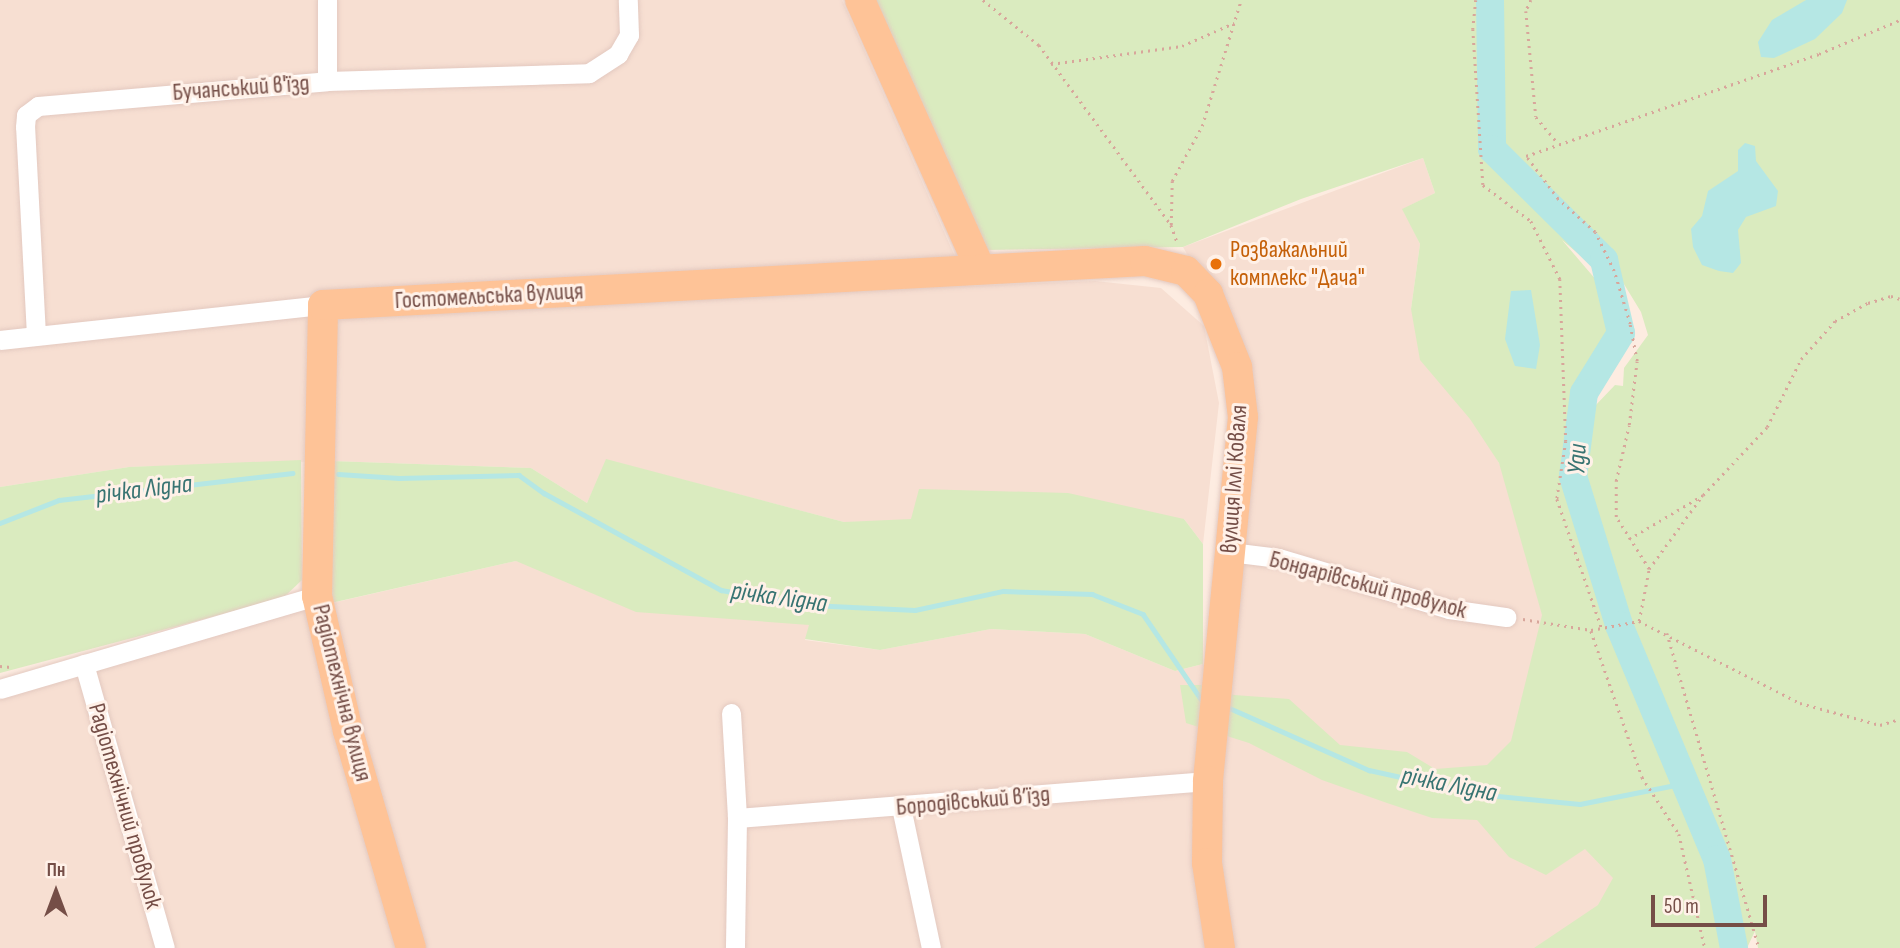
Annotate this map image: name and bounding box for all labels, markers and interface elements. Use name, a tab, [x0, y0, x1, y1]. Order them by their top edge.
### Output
street label: Бучанський в'їзд	[172, 69, 310, 107]
place label: Розважальний комплекс "Дача"	[1230, 236, 1365, 292]
marker: Розважальний комплекс "Дача"	[1208, 256, 1224, 272]
street label: Гостомельська вулиця	[394, 277, 584, 315]
street label: вулиця Іллі Коваля	[1214, 404, 1254, 554]
water label: Уди	[1562, 443, 1594, 475]
water label: річка Лідна	[94, 469, 194, 511]
street label: Бондарівський провулок	[1266, 545, 1470, 625]
water label: річка Лідна	[729, 576, 829, 620]
street label: Радіотехнічна вулиця	[306, 601, 378, 785]
street label: Радіотехнічний провулок	[82, 700, 168, 912]
water label: річка Лідна	[1399, 760, 1499, 810]
street label: Бородівський в’їзд	[895, 780, 1051, 822]
north arrow	[21, 857, 91, 927]
text: Пн	[47, 859, 65, 882]
scale bar	[1655, 881, 1770, 925]
text: 50 m	[1664, 894, 1699, 919]

